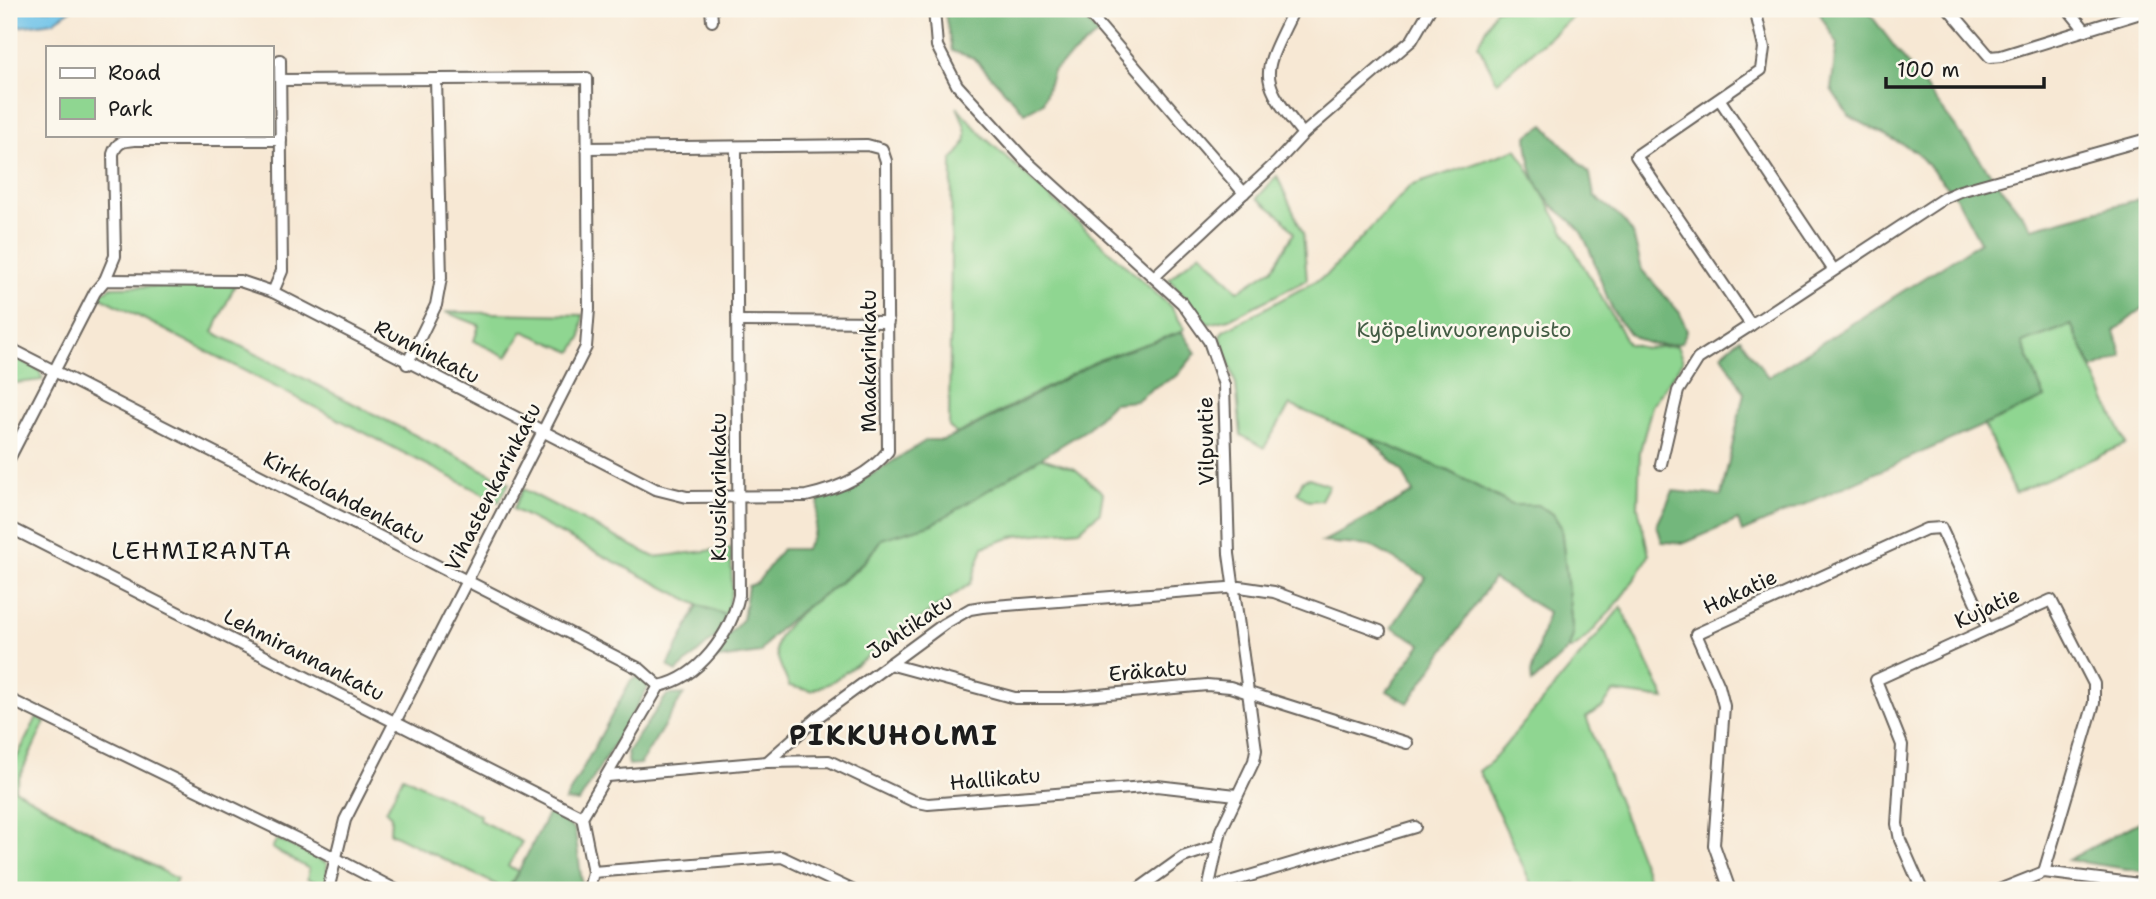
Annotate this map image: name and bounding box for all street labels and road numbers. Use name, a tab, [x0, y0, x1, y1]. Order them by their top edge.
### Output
street label: Maakarinkatu	[855, 289, 883, 433]
street label: Runninkatu	[369, 313, 485, 391]
street label: Vilpuntie	[1191, 396, 1221, 486]
street label: Vihastenkarinkatu	[438, 398, 548, 576]
street label: Kuusikarinkatu	[705, 413, 733, 561]
street label: Kirkkolahdenkatu	[258, 445, 430, 551]
street label: Hakatie	[1698, 563, 1782, 621]
street label: Kujatie	[1950, 581, 2024, 635]
street label: Jahtikatu	[862, 588, 958, 666]
street label: Lehmirannankatu	[219, 602, 389, 708]
street label: Eräkatu	[1107, 654, 1189, 688]
street label: Hallikatu	[948, 761, 1042, 797]

